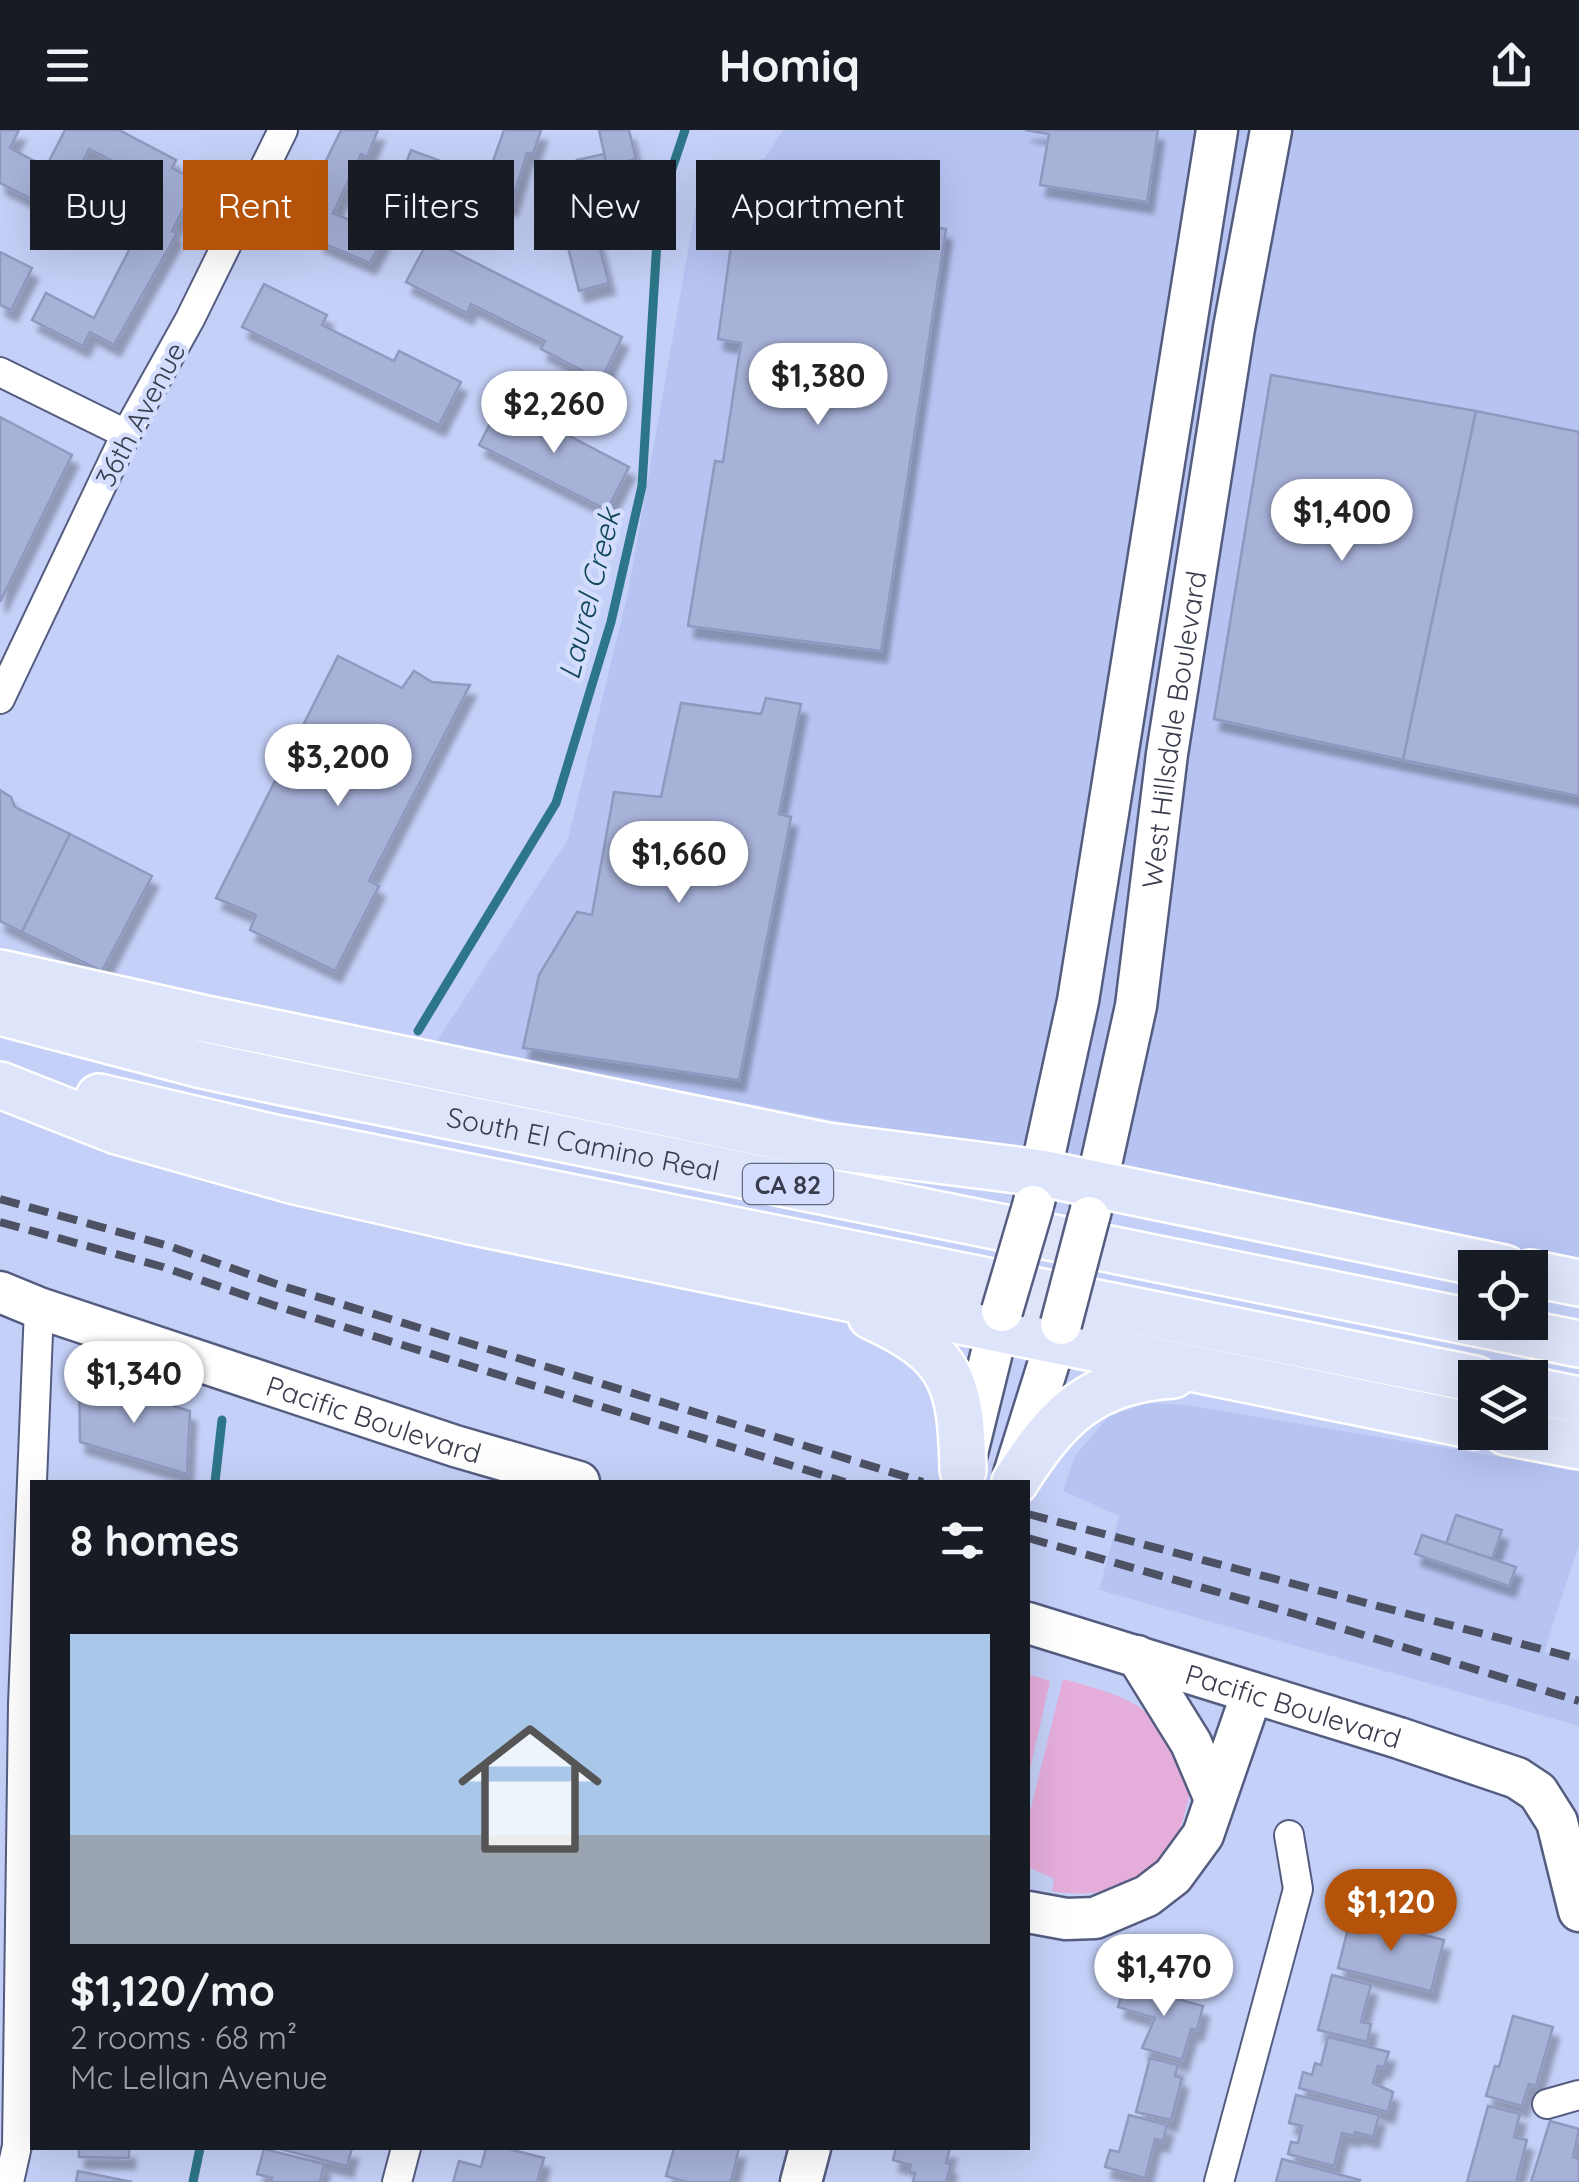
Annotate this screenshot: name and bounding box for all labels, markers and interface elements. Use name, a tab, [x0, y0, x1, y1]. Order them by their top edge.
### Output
text: Homiq	[719, 37, 860, 93]
icon: menu	[40, 38, 95, 93]
icon: share	[1484, 38, 1539, 93]
chip: Buy	[30, 160, 163, 250]
chip: Rent	[183, 160, 328, 250]
chip: Filters	[348, 160, 514, 250]
chip: New	[534, 160, 676, 250]
chip: Apartment	[696, 160, 940, 250]
street label: 36th Avenue	[87, 336, 193, 492]
pin: $1,380	[737, 343, 899, 428]
text: $1,380	[771, 355, 865, 395]
pin: $2,260	[473, 371, 635, 456]
text: $2,260	[503, 383, 605, 423]
pin: $1,400	[1261, 479, 1423, 564]
text: $1,400	[1293, 491, 1391, 531]
water label: Laurel Creek	[549, 502, 629, 683]
street label: West Hillsdale Boulevard	[1133, 568, 1213, 890]
pin: $3,200	[257, 724, 419, 809]
text: $3,200	[287, 736, 389, 776]
pin: $1,660	[598, 821, 760, 906]
text: $1,660	[631, 833, 727, 873]
street label: South El Camino Real	[444, 1098, 723, 1187]
road number: CA 82	[743, 1164, 833, 1204]
map controls	[1458, 1250, 1548, 1450]
button: locate	[1458, 1250, 1548, 1340]
pin: $1,340	[53, 1341, 215, 1426]
text: $1,340	[86, 1353, 182, 1393]
button: layers	[1458, 1360, 1548, 1450]
street label: Pacific Boulevard	[262, 1367, 485, 1470]
icon: filters	[935, 1513, 990, 1568]
text: 8 homes	[70, 1514, 239, 1567]
street label: Pacific Boulevard	[1181, 1655, 1406, 1755]
icon: home	[440, 1699, 620, 1879]
pin: $1,120	[1310, 1869, 1472, 1954]
text: $1,120	[1347, 1881, 1435, 1921]
pin: $1,470	[1083, 1934, 1245, 2019]
text: $1,470	[1116, 1946, 1212, 1986]
text: $1,120/mo	[70, 1964, 275, 2017]
text: 2 rooms · 68 m²	[70, 2017, 297, 2057]
text: Mc Lellan Avenue	[70, 2057, 328, 2097]

